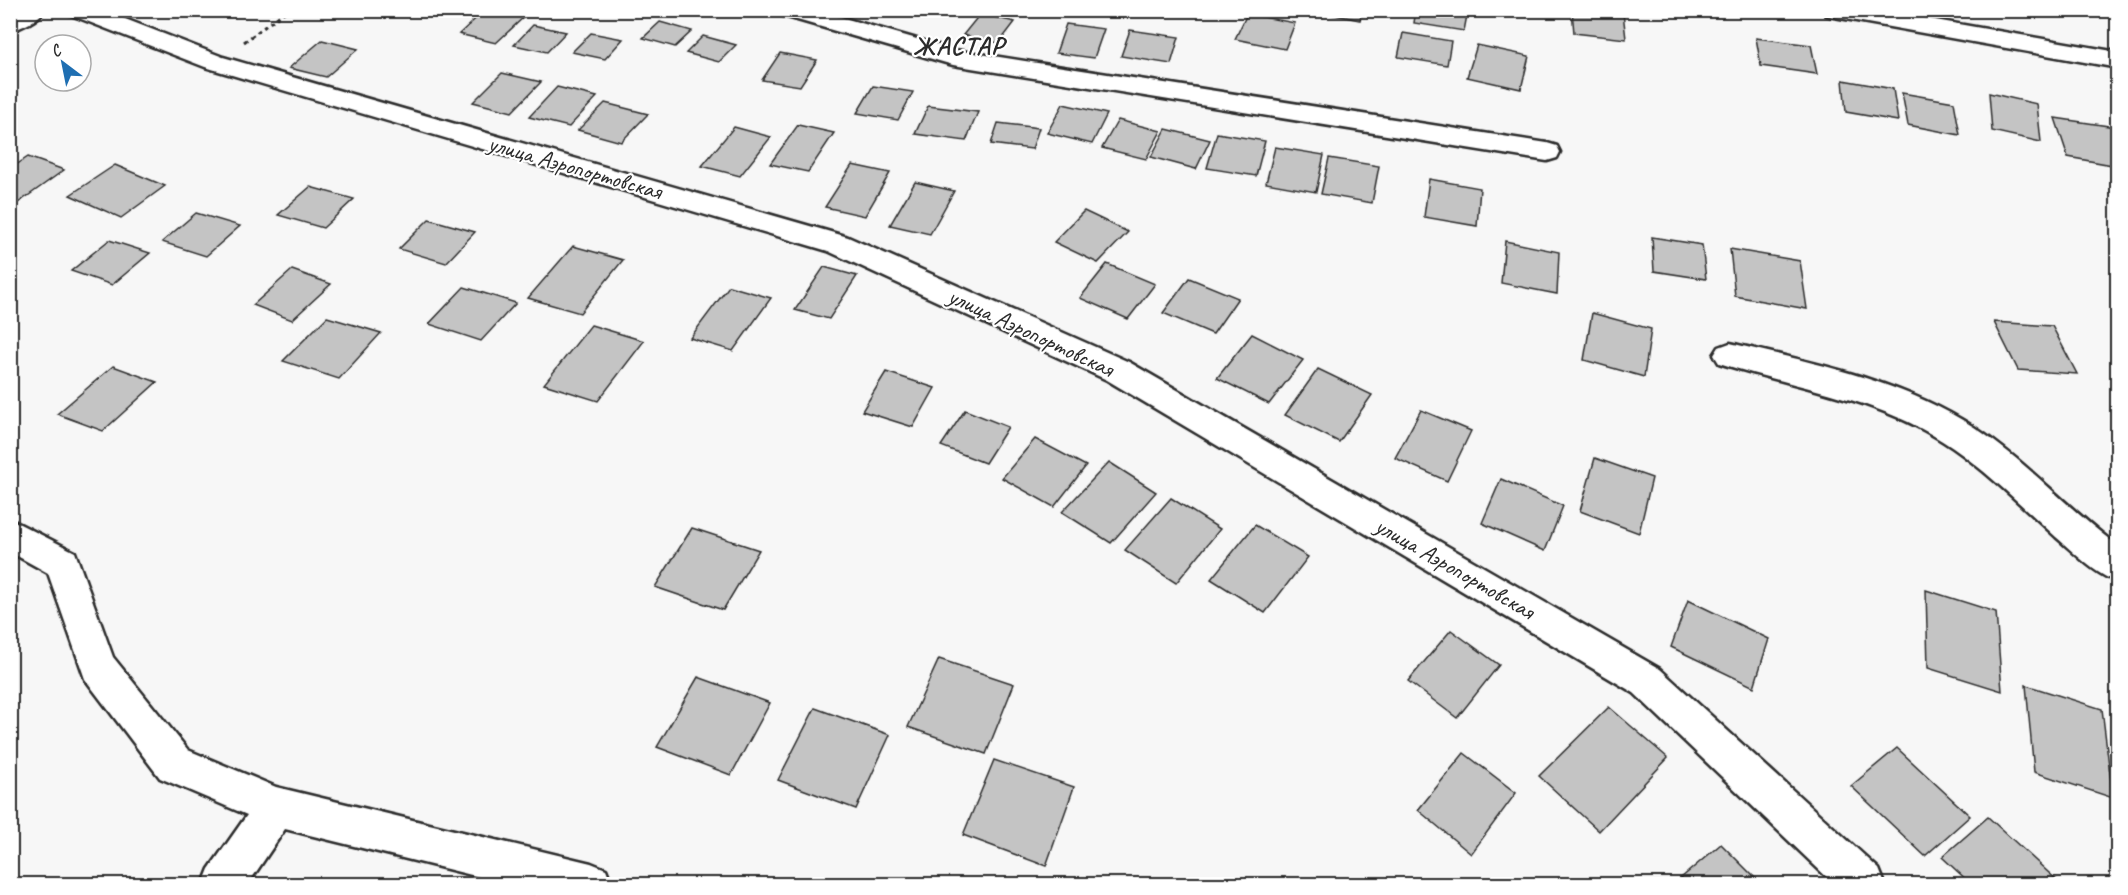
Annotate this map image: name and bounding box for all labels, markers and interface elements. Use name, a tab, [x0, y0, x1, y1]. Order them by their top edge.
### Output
district label: ЖАСТАР	[913, 29, 1008, 62]
north arrow	[33, 33, 93, 93]
text: С	[47, 39, 66, 62]
street label: улица Аэропортовская	[483, 127, 667, 207]
street label: улица Аэропортовская	[942, 280, 1120, 384]
street label: улица Аэропортовская	[1368, 509, 1541, 627]

